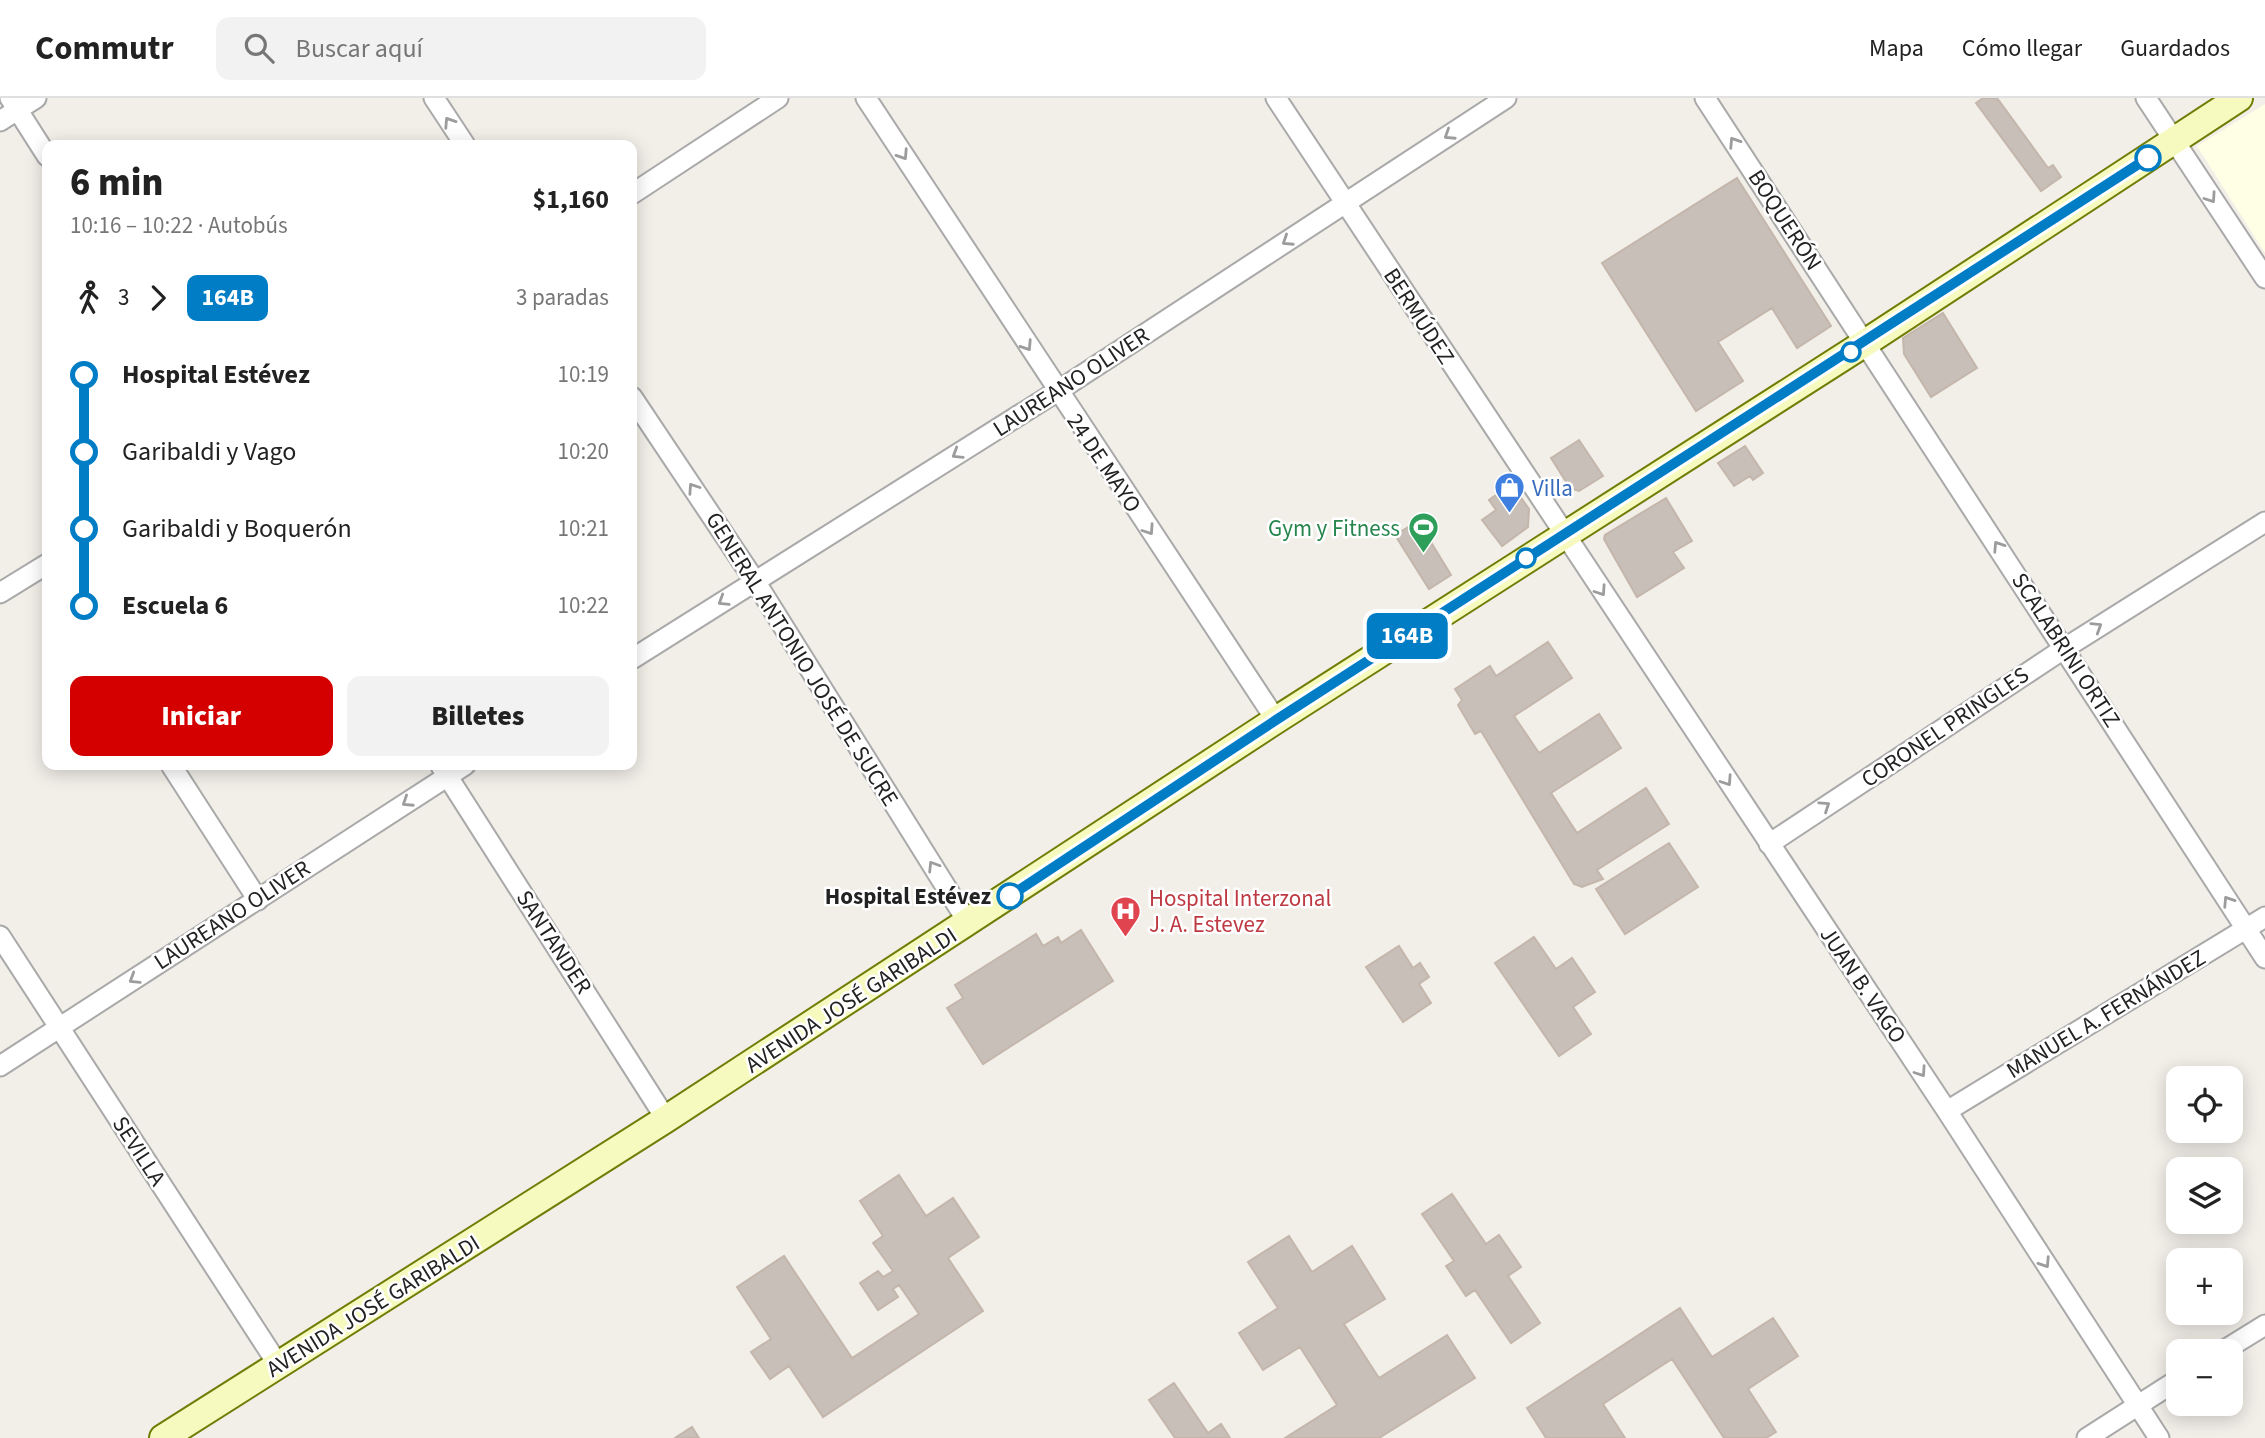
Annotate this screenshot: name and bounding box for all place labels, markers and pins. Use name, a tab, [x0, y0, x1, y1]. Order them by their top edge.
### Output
unlabelled marker	[2135, 145, 2161, 171]
unlabelled marker	[1841, 342, 1861, 362]
shop icon: Villa	[1492, 471, 1526, 515]
place label: Villa	[1532, 472, 1573, 505]
sports icon: Gym y Fitness	[1406, 511, 1440, 555]
place label: Gym y Fitness	[1268, 512, 1400, 545]
unlabelled marker	[1516, 548, 1536, 568]
place label: Hospital Estévez	[825, 880, 991, 913]
place label: Hospital Interzonal J. A. Estevez	[1149, 882, 1331, 941]
marker: Hospital Estévez	[997, 883, 1023, 909]
hospital icon: Hospital Interzonal J. A. Estevez	[1109, 894, 1143, 938]

